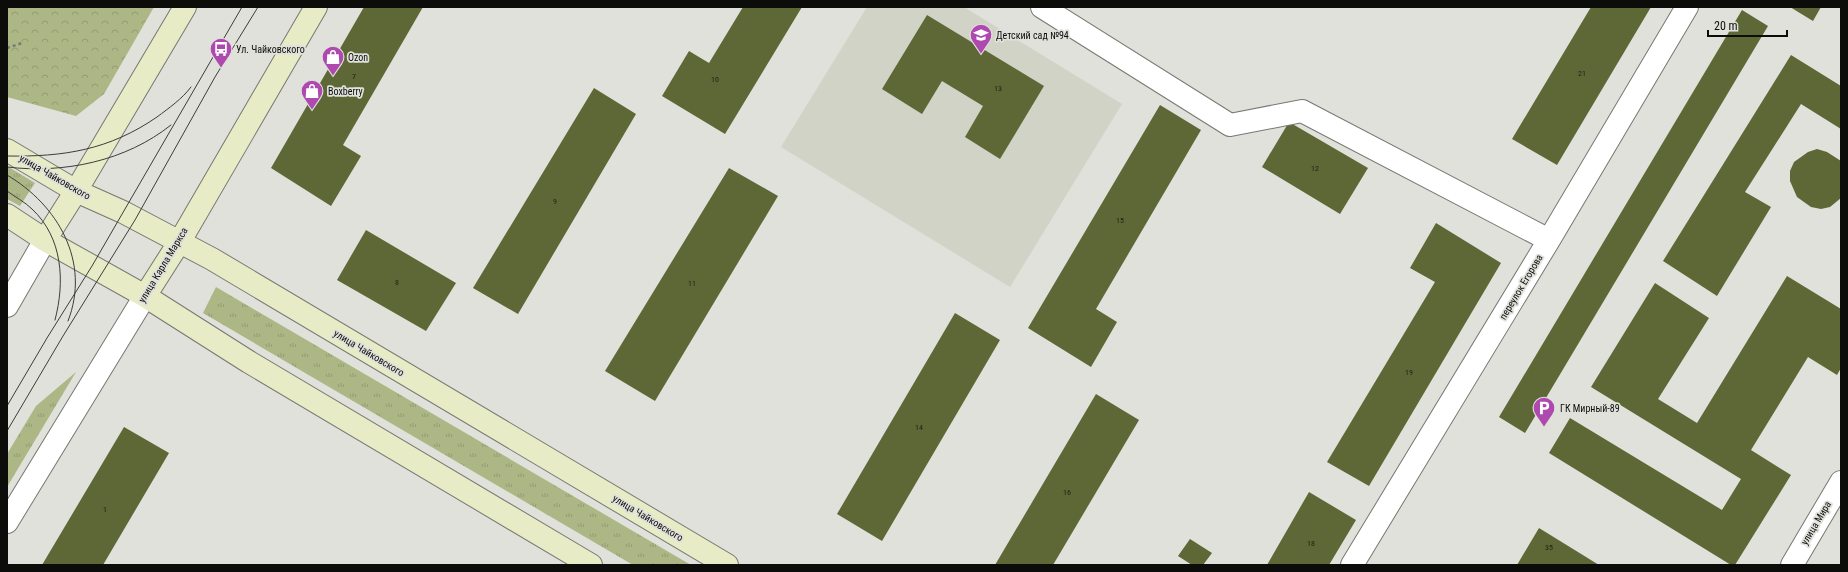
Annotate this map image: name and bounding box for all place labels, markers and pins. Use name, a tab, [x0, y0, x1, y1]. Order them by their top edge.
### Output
school or university icon: Детский сад №94	[968, 22, 994, 55]
place label: Детский сад №94	[996, 30, 1069, 41]
bus stop icon: Ул. Чайковского	[208, 36, 234, 69]
place label: Ул. Чайковского	[236, 44, 305, 55]
shop icon: Ozon	[320, 44, 346, 77]
place label: Ozon	[348, 52, 368, 63]
shop icon: Boxberry	[299, 78, 325, 111]
place label: Boxberry	[328, 86, 363, 97]
parking icon: ГК Мирный-89	[1531, 395, 1557, 428]
place label: ГК Мирный-89	[1560, 403, 1620, 414]

